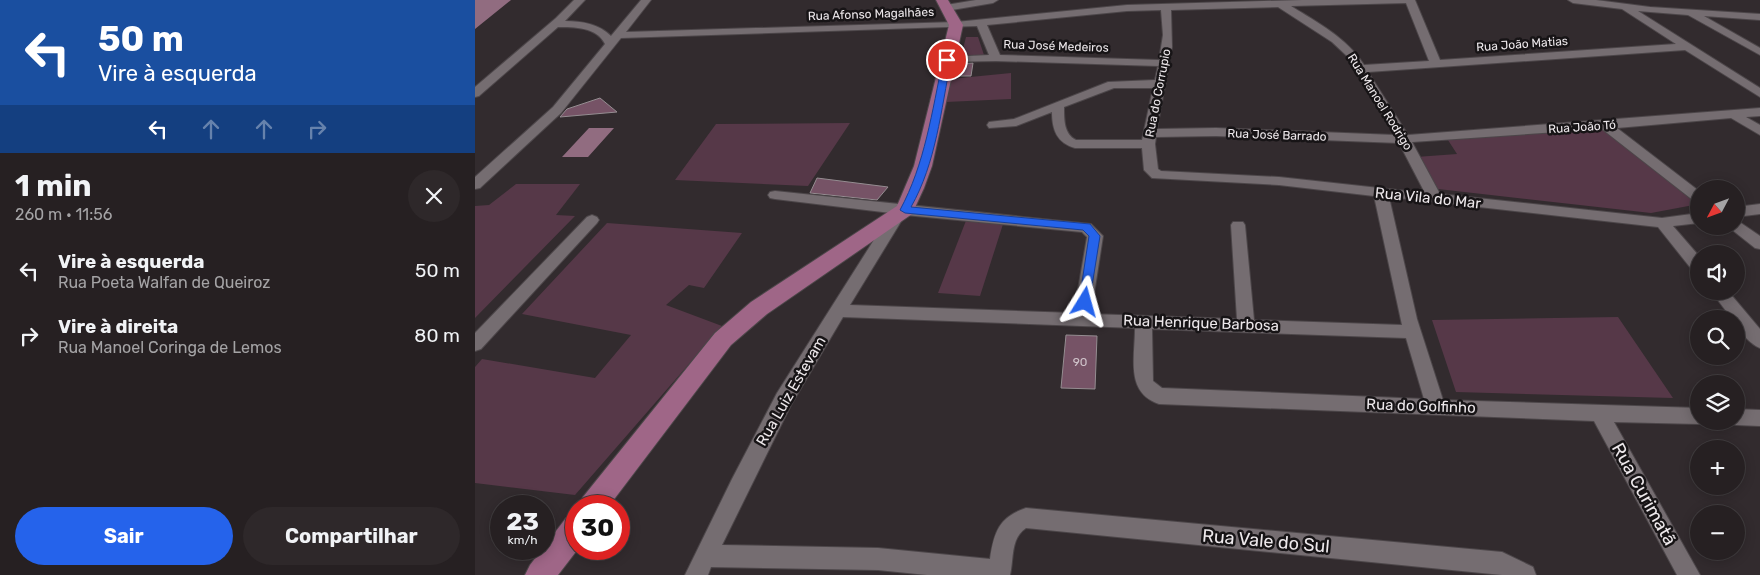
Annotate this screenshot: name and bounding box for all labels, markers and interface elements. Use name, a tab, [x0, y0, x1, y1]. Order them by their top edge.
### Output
street label: Rua Afonso Magalhães	[808, 5, 934, 23]
text: 50 m	[98, 18, 184, 60]
icon: left	[15, 20, 80, 85]
street label: Rua João Matias	[1476, 34, 1568, 54]
street label: Rua José Medeiros	[1003, 37, 1109, 55]
pin	[926, 39, 968, 81]
icon: arrive	[933, 46, 961, 74]
street label: Rua do Corrupio	[1143, 47, 1173, 138]
street label: Rua Manoel Rodrigo	[1345, 51, 1415, 153]
text: Vire à esquerda	[98, 60, 257, 87]
icon: left	[144, 115, 172, 143]
icon: ahead	[197, 115, 225, 143]
icon: ahead	[250, 115, 278, 143]
icon: right	[303, 115, 331, 143]
street label: Rua João Tó	[1548, 118, 1617, 136]
street label: Rua José Barrado	[1227, 126, 1327, 144]
text: 1 min	[15, 168, 92, 204]
button: close	[408, 170, 460, 222]
north arrow	[1690, 180, 1745, 235]
map controls	[1690, 180, 1745, 560]
street label: Rua Vila do Mar	[1374, 183, 1482, 213]
text: 260 m · 11:56	[15, 205, 112, 224]
button: sound	[1690, 245, 1745, 300]
text: Vire à esquerda	[58, 250, 205, 273]
icon: left	[15, 257, 43, 285]
text: 50 m	[415, 259, 460, 282]
text: Rua Poeta Walfan de Queiroz	[58, 273, 270, 292]
position arrow	[1058, 275, 1110, 327]
button: search	[1690, 310, 1745, 365]
street label: Rua Henrique Barbosa	[1123, 311, 1279, 335]
text: Vire à direita	[58, 315, 178, 338]
icon: right	[15, 322, 43, 350]
text: 80 m	[414, 324, 460, 347]
street label: Rua Luiz Estevam	[752, 333, 830, 449]
text: Rua Manoel Coringa de Lemos	[58, 338, 282, 357]
house number: 90	[1073, 355, 1087, 369]
button: layers	[1690, 375, 1745, 430]
street label: Rua do Golfinho	[1366, 395, 1476, 417]
street label: Rua Curimatã	[1607, 439, 1681, 549]
button: +	[1690, 440, 1745, 495]
speed limit sign: 30	[565, 495, 630, 560]
button: −	[1690, 505, 1745, 560]
button: Sair	[15, 507, 233, 565]
button: Compartilhar	[243, 507, 460, 565]
text: 23	[506, 507, 539, 536]
street label: Rua Vale do Sul	[1201, 524, 1331, 558]
text: km/h	[508, 533, 537, 547]

